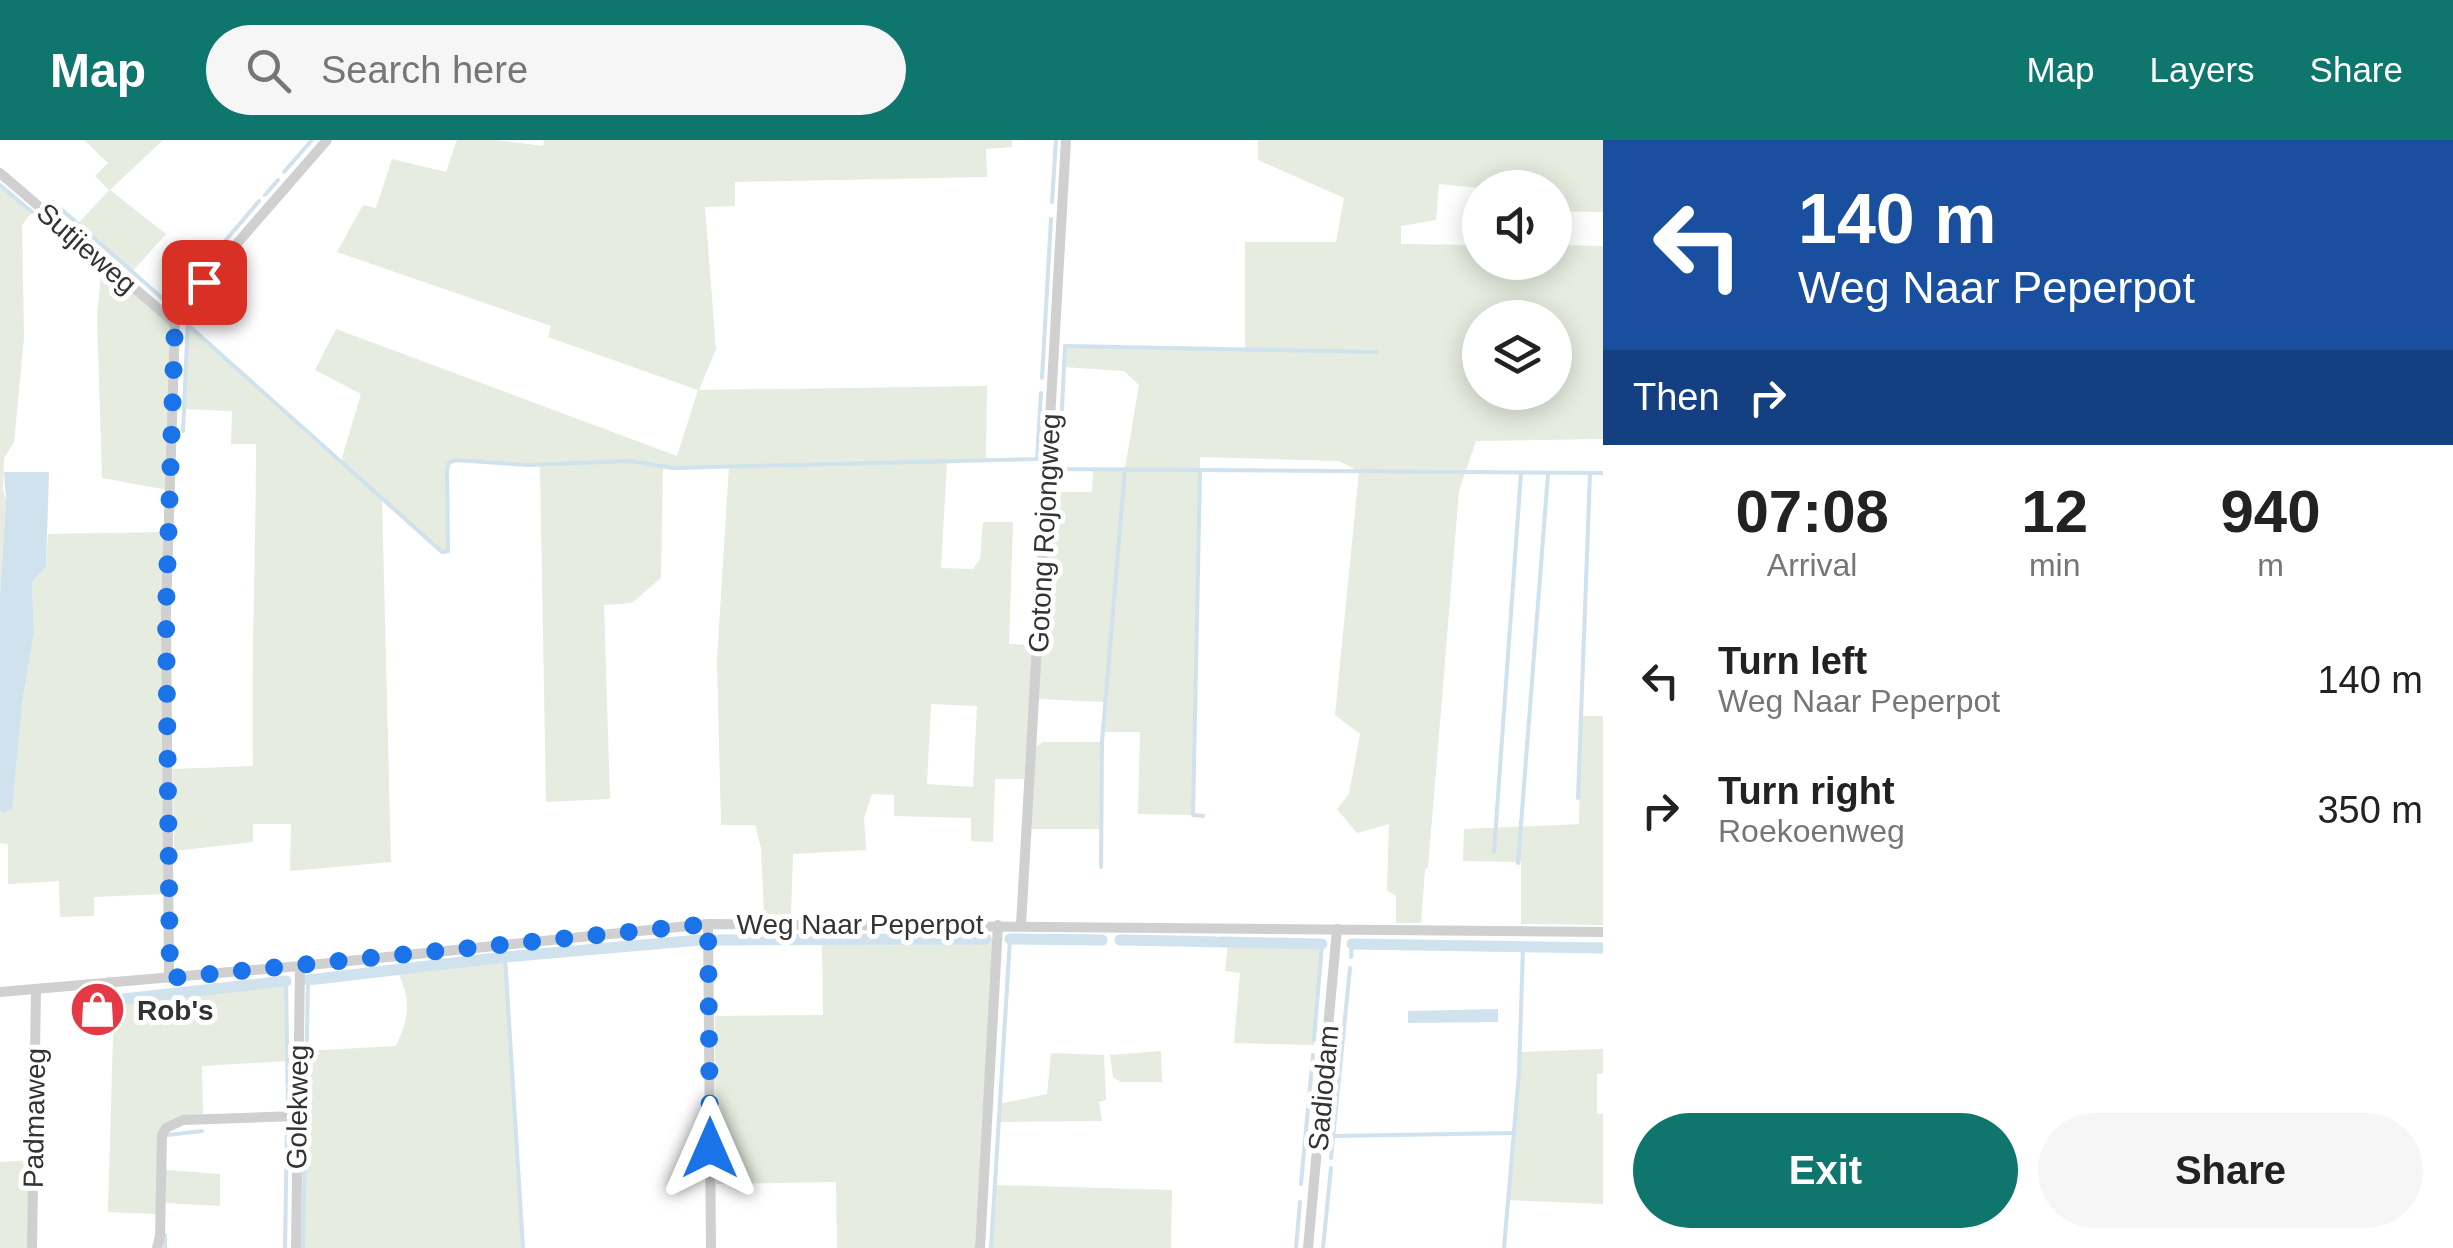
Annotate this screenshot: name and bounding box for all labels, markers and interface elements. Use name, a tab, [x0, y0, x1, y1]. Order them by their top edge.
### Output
search box	[206, 25, 906, 115]
icon: search	[241, 43, 296, 98]
text: Map	[50, 44, 146, 97]
text: Search here	[321, 49, 528, 91]
text: Map	[2026, 50, 2095, 89]
text: Layers	[2150, 50, 2255, 89]
text: Share	[2310, 50, 2403, 89]
map controls	[1462, 170, 1572, 410]
button: sound	[1462, 170, 1572, 280]
icon: left	[1633, 180, 1763, 310]
text: 140 m	[1798, 180, 1996, 258]
street label: Sutjieweg	[31, 197, 143, 300]
pin	[162, 240, 247, 325]
icon: arrive	[177, 255, 232, 310]
text: Weg Naar Peperpot	[1798, 262, 2195, 313]
button: layers	[1462, 300, 1572, 410]
icon: right	[1740, 370, 1795, 425]
text: Then	[1633, 376, 1720, 418]
street label: Gotong Rojongweg	[1023, 413, 1066, 654]
text: 07:08	[1735, 478, 1889, 545]
text: 12	[2021, 478, 2088, 545]
text: 940	[2220, 478, 2321, 545]
text: Arrival	[1767, 547, 1857, 583]
text: min	[2029, 547, 2080, 583]
text: m	[2257, 547, 2284, 583]
text: Turn left	[1718, 640, 1867, 682]
icon: left	[1633, 653, 1688, 708]
text: 140 m	[2317, 659, 2423, 701]
text: Weg Naar Peperpot	[1718, 683, 2000, 719]
text: Turn right	[1718, 770, 1895, 812]
icon: right	[1633, 783, 1688, 838]
text: 350 m	[2317, 789, 2423, 831]
text: Roekoenweg	[1718, 813, 1905, 849]
street label: Weg Naar Peperpot	[737, 909, 984, 940]
shop icon: Rob's	[68, 980, 128, 1040]
place label: Rob's	[137, 995, 214, 1026]
street label: Sadiodam	[1303, 1024, 1344, 1152]
street label: Golekweg	[281, 1044, 314, 1170]
street label: Padmaweg	[18, 1048, 51, 1188]
position arrow	[658, 1096, 762, 1200]
button: Exit	[1633, 1113, 2018, 1228]
button: Share	[2038, 1113, 2423, 1228]

